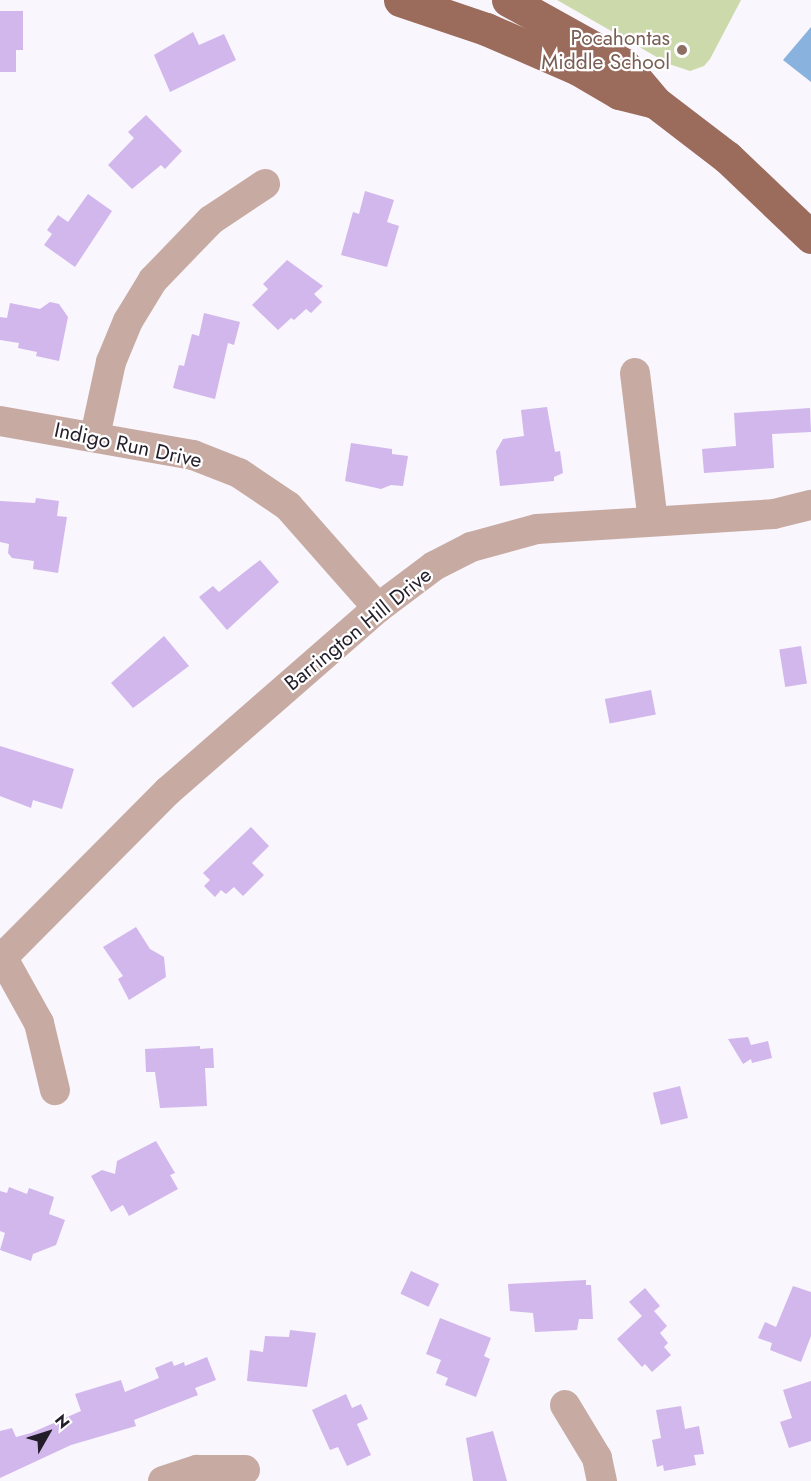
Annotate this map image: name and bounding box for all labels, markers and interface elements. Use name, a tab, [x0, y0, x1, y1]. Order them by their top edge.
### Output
place label: Pocahontas Middle School	[541, 25, 670, 75]
marker: Pocahontas Middle School	[675, 43, 689, 57]
street label: Indigo Run Drive	[52, 417, 204, 473]
street label: Barrington Hill Drive	[279, 562, 437, 696]
north arrow	[18, 1403, 78, 1463]
text: N	[49, 1409, 75, 1434]

